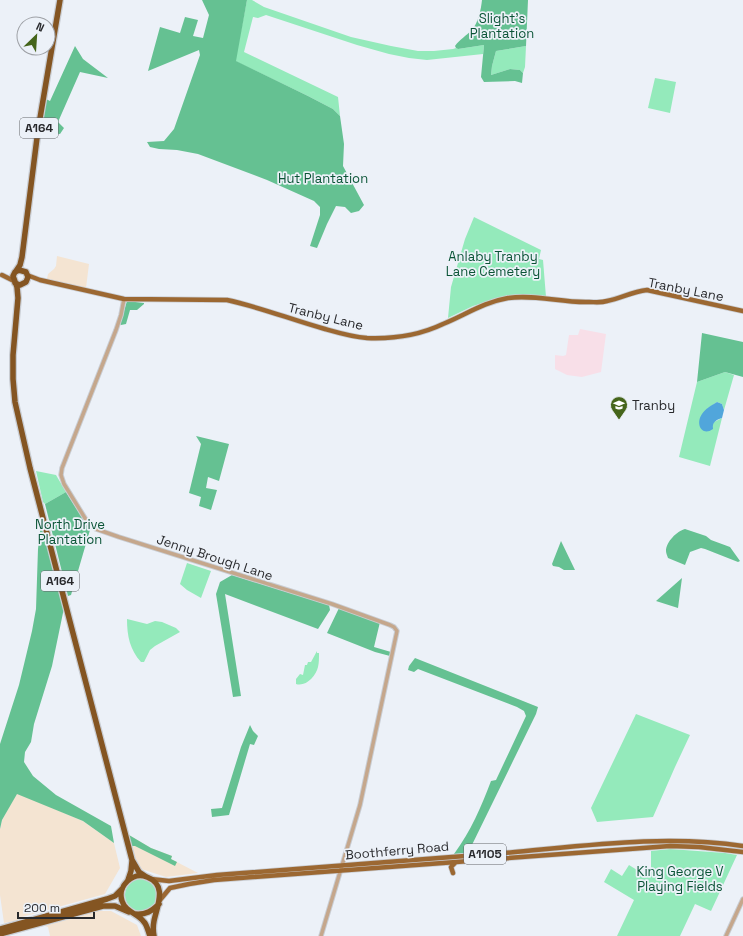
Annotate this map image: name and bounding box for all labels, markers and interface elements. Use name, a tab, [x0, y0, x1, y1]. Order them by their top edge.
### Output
park label: Slight's Plantation	[470, 10, 534, 42]
north arrow	[16, 16, 56, 56]
text: N	[34, 19, 47, 35]
road number: A164	[20, 118, 58, 138]
park label: Hut Plantation	[278, 170, 368, 187]
park label: Anlaby Tranby Lane Cemetery	[446, 248, 540, 280]
street label: Tranby Lane	[647, 274, 725, 305]
street label: Tranby Lane	[287, 299, 365, 334]
school or university icon: Tranby	[609, 395, 629, 420]
place label: Tranby	[632, 397, 675, 414]
park label: North Drive Plantation	[35, 516, 105, 548]
street label: Jenny Brough Lane	[155, 531, 275, 584]
road number: A164	[41, 571, 79, 591]
street label: Boothferry Road	[344, 837, 450, 864]
road number: A1105	[464, 844, 506, 864]
park label: King George V Playing Fields	[636, 863, 724, 895]
scale bar	[18, 894, 94, 920]
text: 200 m	[24, 900, 60, 916]

